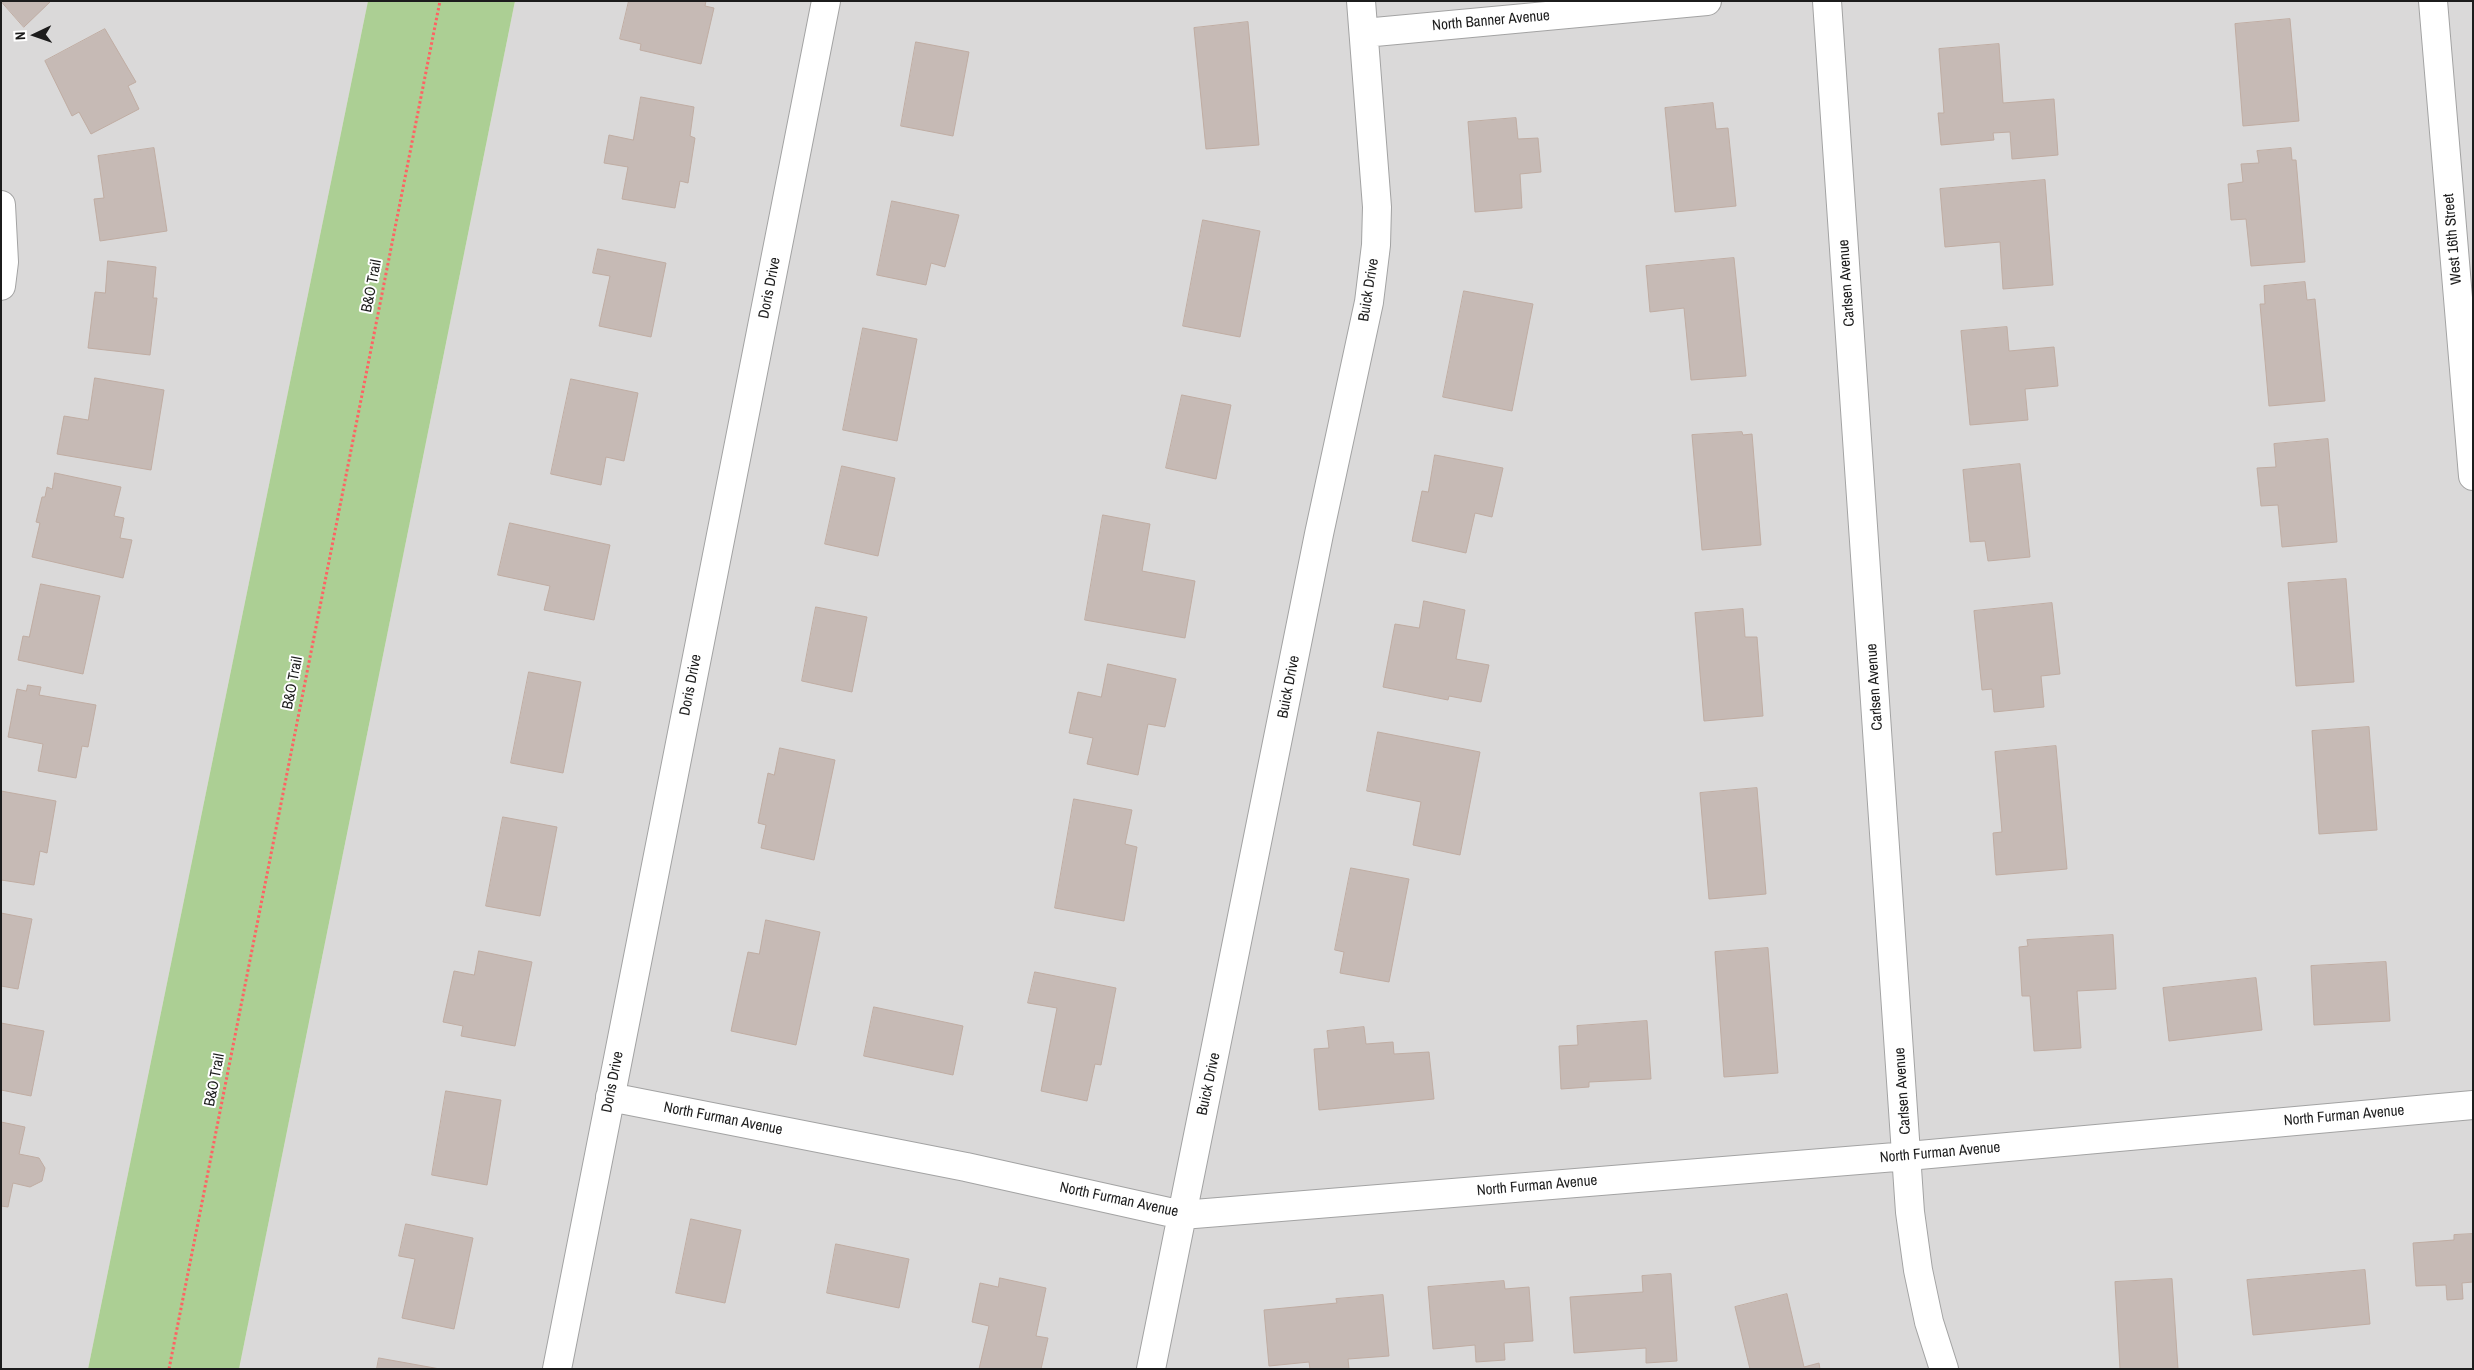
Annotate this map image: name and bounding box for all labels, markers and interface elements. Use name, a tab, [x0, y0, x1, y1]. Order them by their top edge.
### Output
street label: North Banner Avenue	[1431, 7, 1551, 35]
north arrow	[10, 10, 60, 60]
text: N	[11, 31, 29, 40]
street label: West 16th Street	[2440, 193, 2466, 285]
street label: Carlsen Avenue	[1835, 239, 1859, 327]
street label: Doris Drive	[755, 256, 785, 320]
street label: Buick Drive	[1355, 257, 1383, 323]
street label: B&O Trail	[358, 258, 386, 314]
street label: Carlsen Avenue	[1863, 643, 1887, 731]
street label: Doris Drive	[676, 653, 706, 717]
street label: Buick Drive	[1274, 654, 1304, 720]
street label: B&O Trail	[279, 655, 307, 711]
street label: Carlsen Avenue	[1891, 1047, 1915, 1135]
street label: Doris Drive	[598, 1050, 628, 1114]
street label: Buick Drive	[1194, 1051, 1224, 1117]
street label: B&O Trail	[201, 1052, 229, 1108]
street label: North Furman Avenue	[662, 1099, 784, 1139]
street label: North Furman Avenue	[2283, 1102, 2405, 1130]
street label: North Furman Avenue	[1879, 1139, 2001, 1167]
street label: North Furman Avenue	[1476, 1172, 1598, 1200]
street label: North Furman Avenue	[1058, 1179, 1180, 1221]

